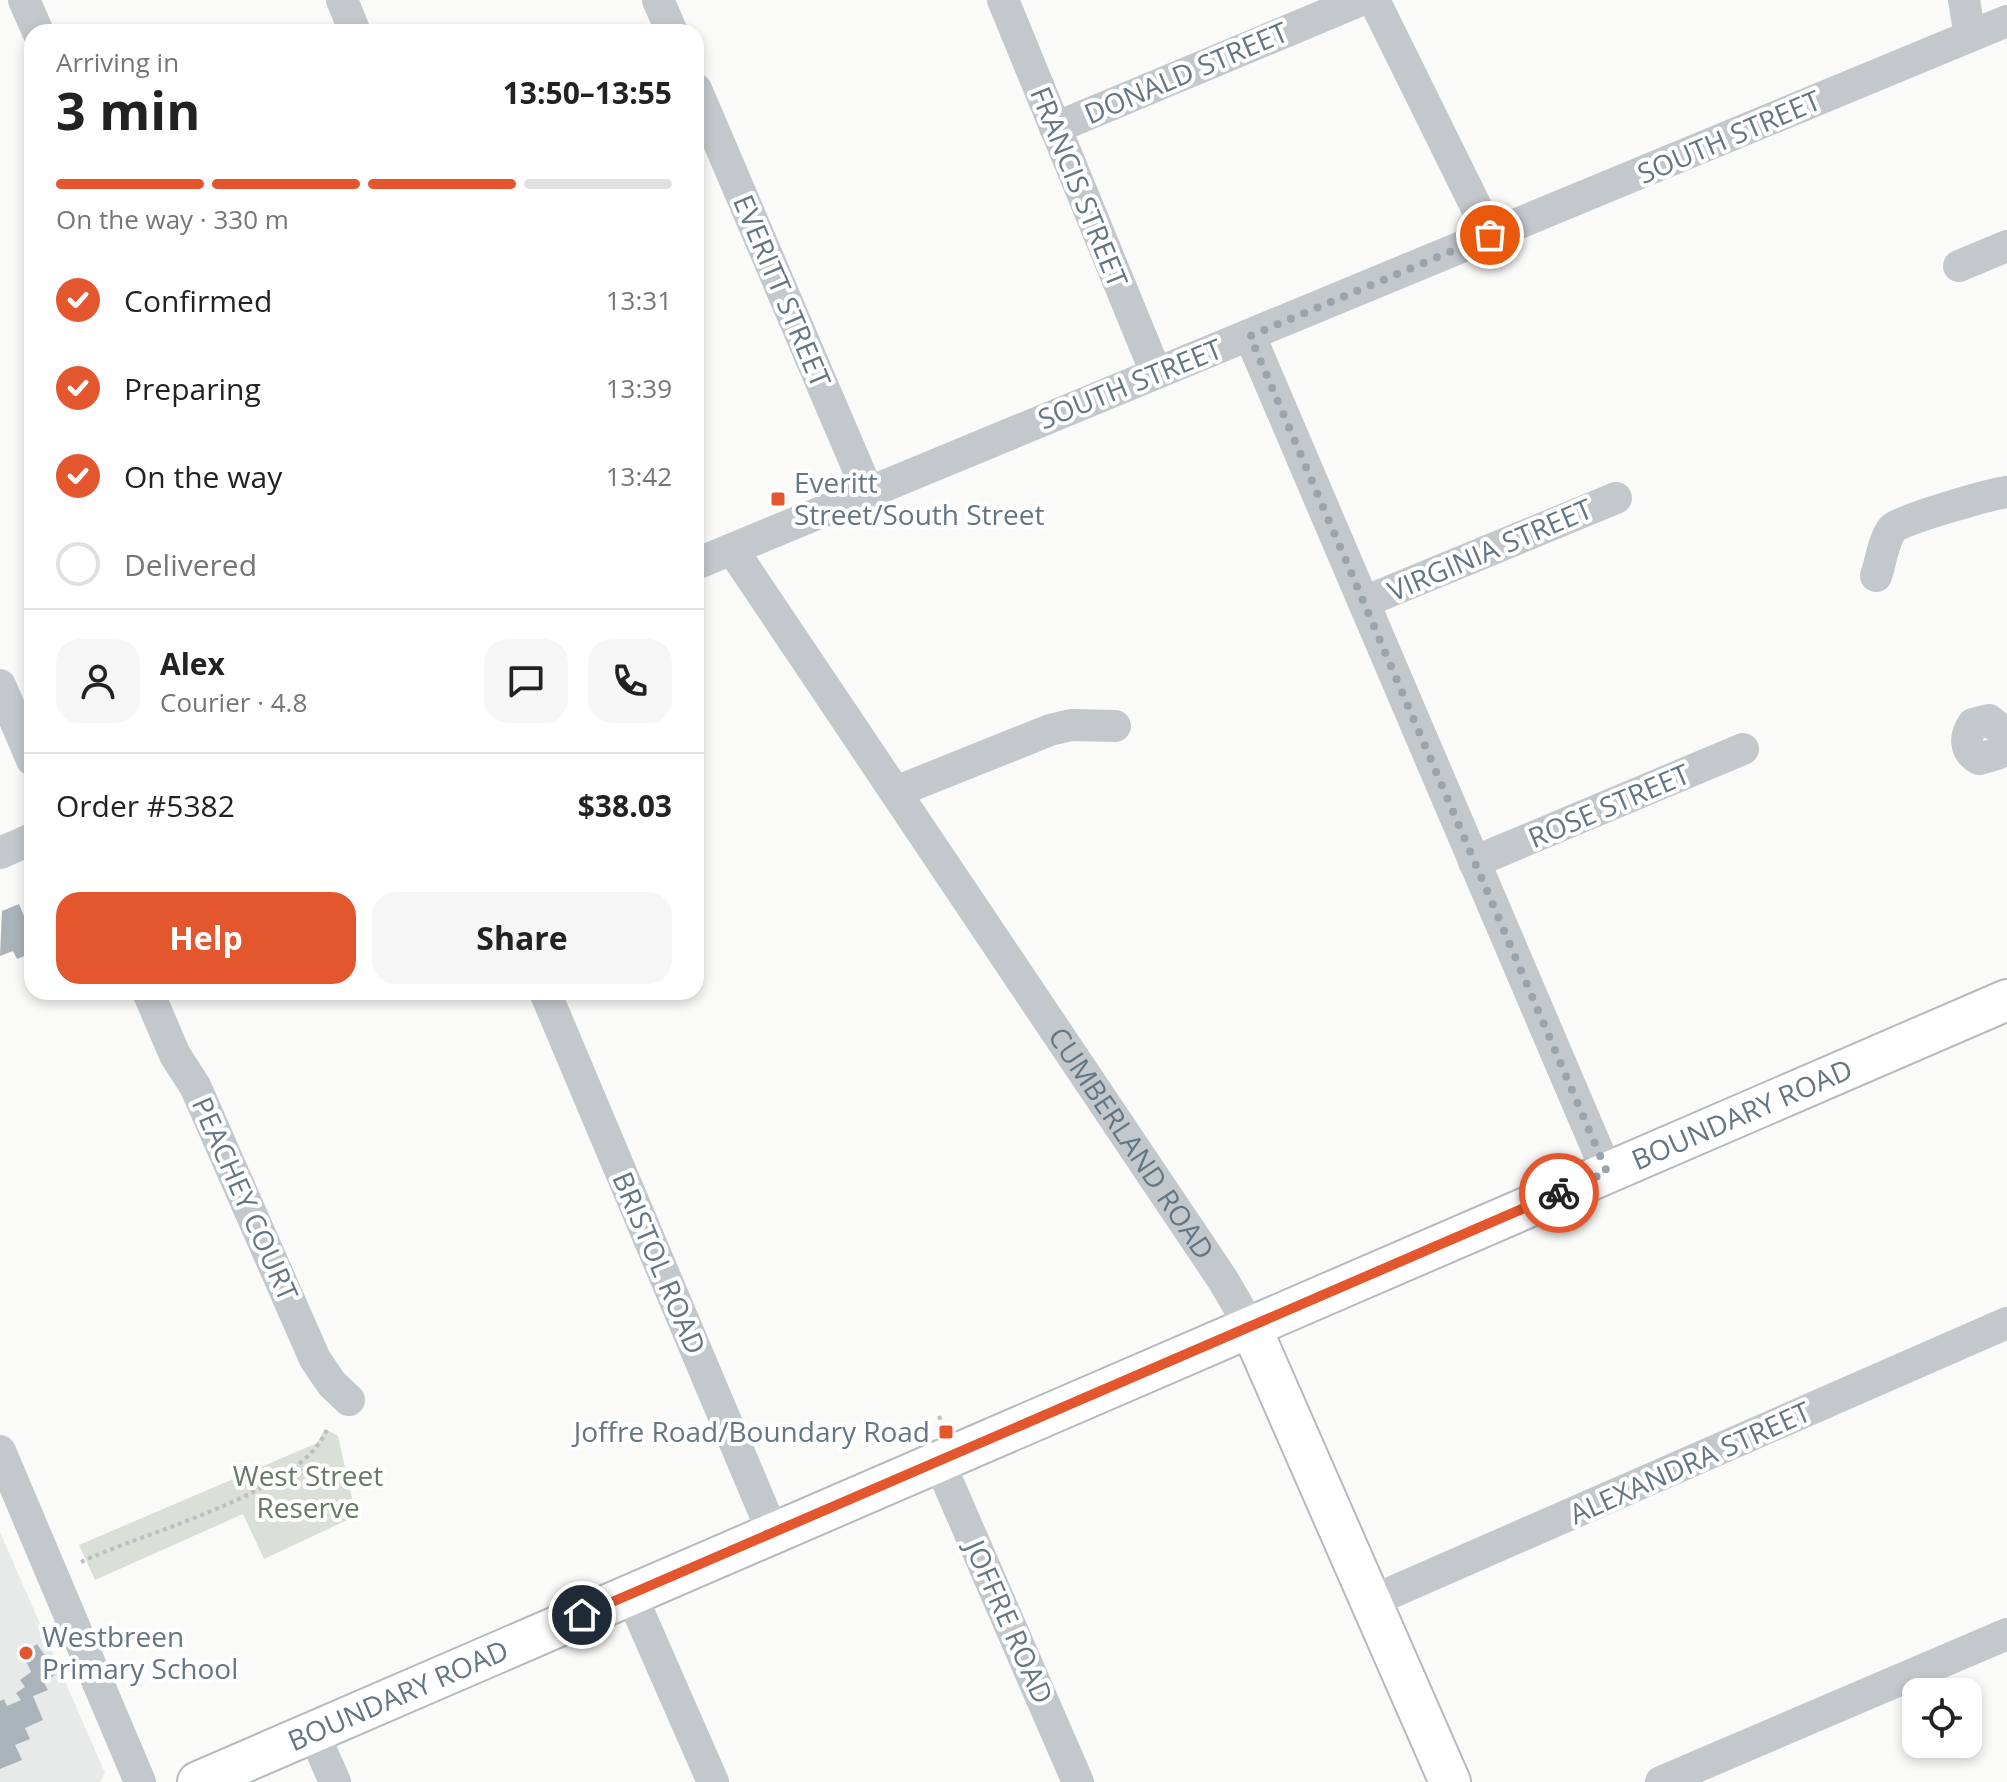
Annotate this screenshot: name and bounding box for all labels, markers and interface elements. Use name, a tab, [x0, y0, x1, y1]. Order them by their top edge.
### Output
street label: DONALD STREET	[1078, 12, 1294, 132]
text: Arriving in	[56, 44, 179, 80]
text: 13:50–13:55	[503, 72, 672, 113]
text: 3 min	[56, 74, 200, 145]
street label: SOUTH STREET	[1631, 80, 1827, 192]
street label: FRANCIS STREET	[1022, 81, 1138, 293]
street label: EVERITT STREET	[725, 189, 841, 393]
text: On the way · 330 m	[56, 201, 289, 237]
pin	[1456, 201, 1524, 269]
icon: bag	[1468, 213, 1512, 257]
icon: check	[56, 278, 100, 322]
text: Confirmed	[124, 280, 272, 321]
text: 13:31	[606, 282, 672, 318]
street label: SOUTH STREET	[1032, 329, 1228, 437]
icon: check	[56, 366, 100, 410]
text: Preparing	[124, 368, 261, 409]
text: 13:39	[606, 370, 672, 406]
icon: check	[56, 454, 100, 498]
text: On the way	[124, 456, 282, 497]
text: 13:42	[606, 458, 672, 494]
place label: Everitt Street/South Street	[794, 463, 1044, 533]
street label: VIRGINIA STREET	[1382, 489, 1598, 609]
marker: Everitt Street/South Street	[769, 490, 787, 508]
text: Delivered	[124, 544, 257, 585]
button: person	[56, 639, 140, 723]
button: chat	[484, 639, 568, 723]
button: phone	[588, 639, 672, 723]
text: Alex	[160, 643, 225, 684]
text: Courier · 4.8	[160, 684, 307, 720]
street label: ROSE STREET	[1522, 754, 1696, 856]
text: Order #5382	[56, 785, 235, 826]
text: $38.03	[578, 785, 672, 826]
button: Help	[56, 892, 356, 984]
button: Share	[372, 892, 672, 984]
street label: CUMBERLAND ROAD	[1040, 1019, 1224, 1266]
street label: BOUNDARY ROAD	[1625, 1049, 1858, 1178]
street label: PEACHEY COURT	[184, 1091, 308, 1307]
courier	[1519, 1153, 1599, 1233]
street label: BRISTOL ROAD	[604, 1166, 715, 1360]
icon: bike	[1537, 1171, 1581, 1215]
street label: ALEXANDRA STREET	[1563, 1392, 1817, 1532]
place label: Joffre Road/Boundary Road	[571, 1412, 930, 1450]
marker: Joffre Road/Boundary Road	[937, 1423, 955, 1441]
park label: West Street Reserve	[233, 1456, 383, 1526]
street label: JOFFRE ROAD	[956, 1531, 1063, 1709]
pin	[548, 1581, 616, 1649]
icon: home	[560, 1593, 604, 1637]
place label: Westbreen Primary School	[42, 1617, 238, 1687]
street label: BOUNDARY ROAD	[282, 1630, 514, 1759]
marker: Westbreen Primary School	[17, 1644, 35, 1662]
map controls	[1902, 1678, 1982, 1758]
button: locate	[1902, 1678, 1982, 1758]

